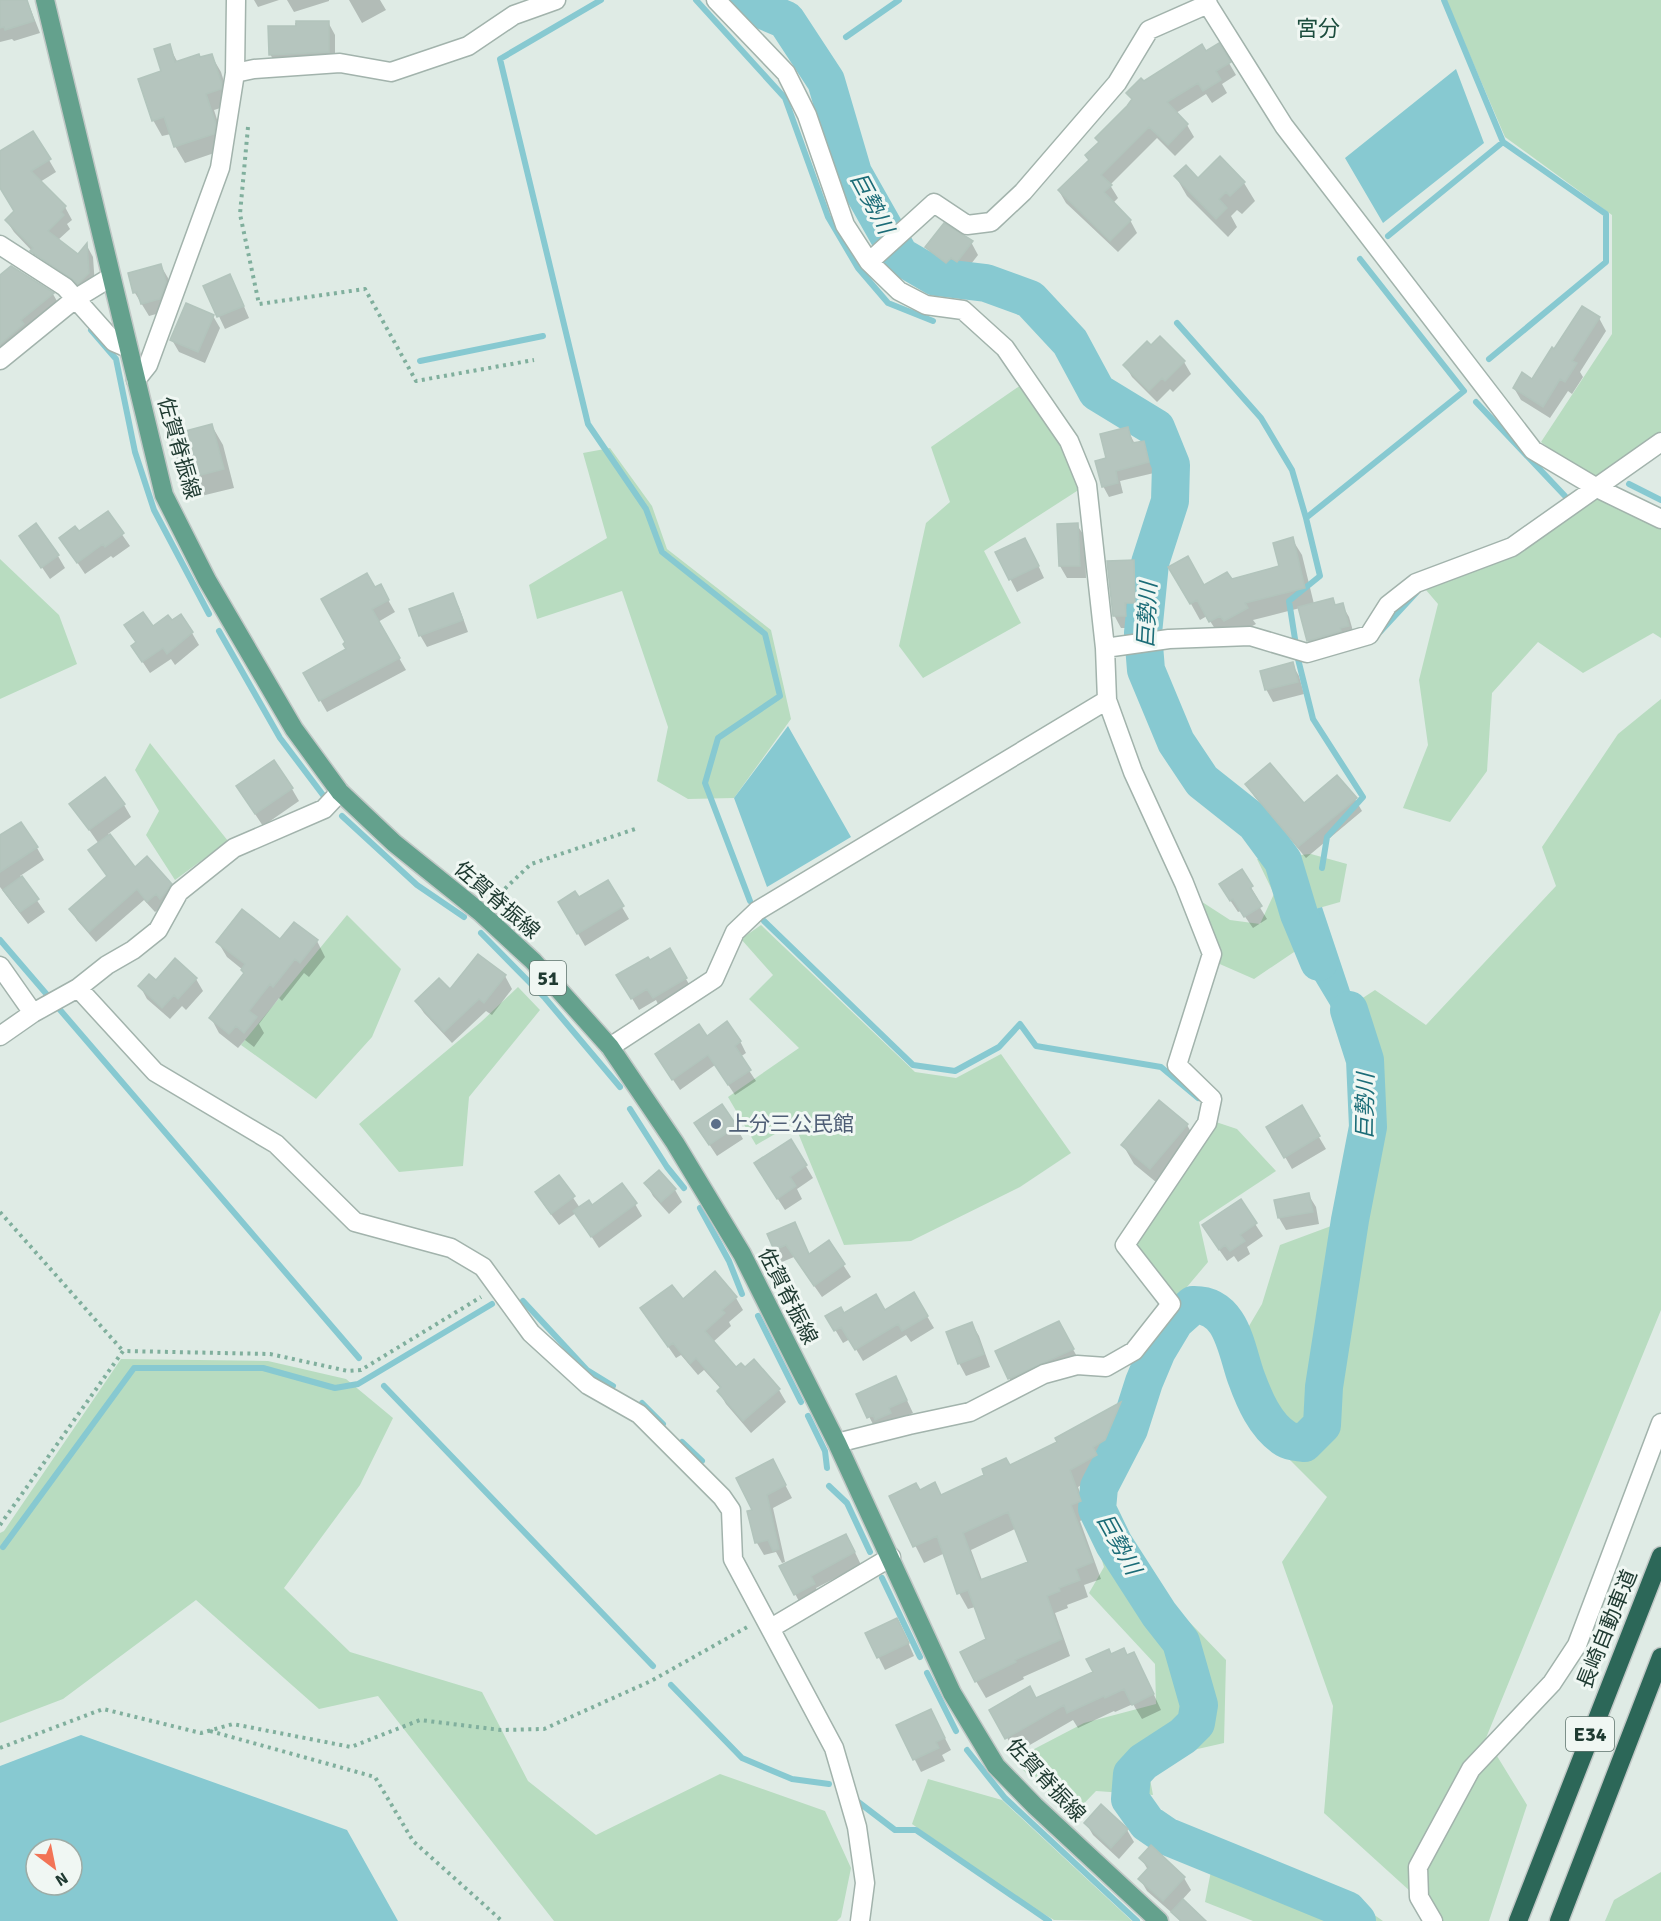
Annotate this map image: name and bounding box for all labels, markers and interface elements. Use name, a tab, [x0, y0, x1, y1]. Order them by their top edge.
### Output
district label: 宮分	[1296, 15, 1340, 42]
water label: 巨勢川	[845, 168, 900, 240]
street label: 佐賀脊振線	[152, 394, 206, 502]
water label: 巨勢川	[1132, 579, 1162, 649]
street label: 佐賀脊振線	[449, 856, 545, 944]
road number: 51	[530, 961, 566, 995]
water label: 巨勢川	[1351, 1071, 1379, 1139]
place label: 上分三公民館	[728, 1111, 854, 1137]
marker: 上分三公民館	[709, 1117, 723, 1131]
street label: 佐賀脊振線	[753, 1243, 823, 1349]
water label: 巨勢川	[1091, 1509, 1148, 1581]
street label: 長崎自動車道	[1571, 1566, 1643, 1692]
road number: E34	[1566, 1717, 1614, 1751]
street label: 佐賀脊振線	[1001, 1733, 1091, 1827]
north arrow	[24, 1837, 84, 1897]
text: N	[51, 1867, 71, 1890]

